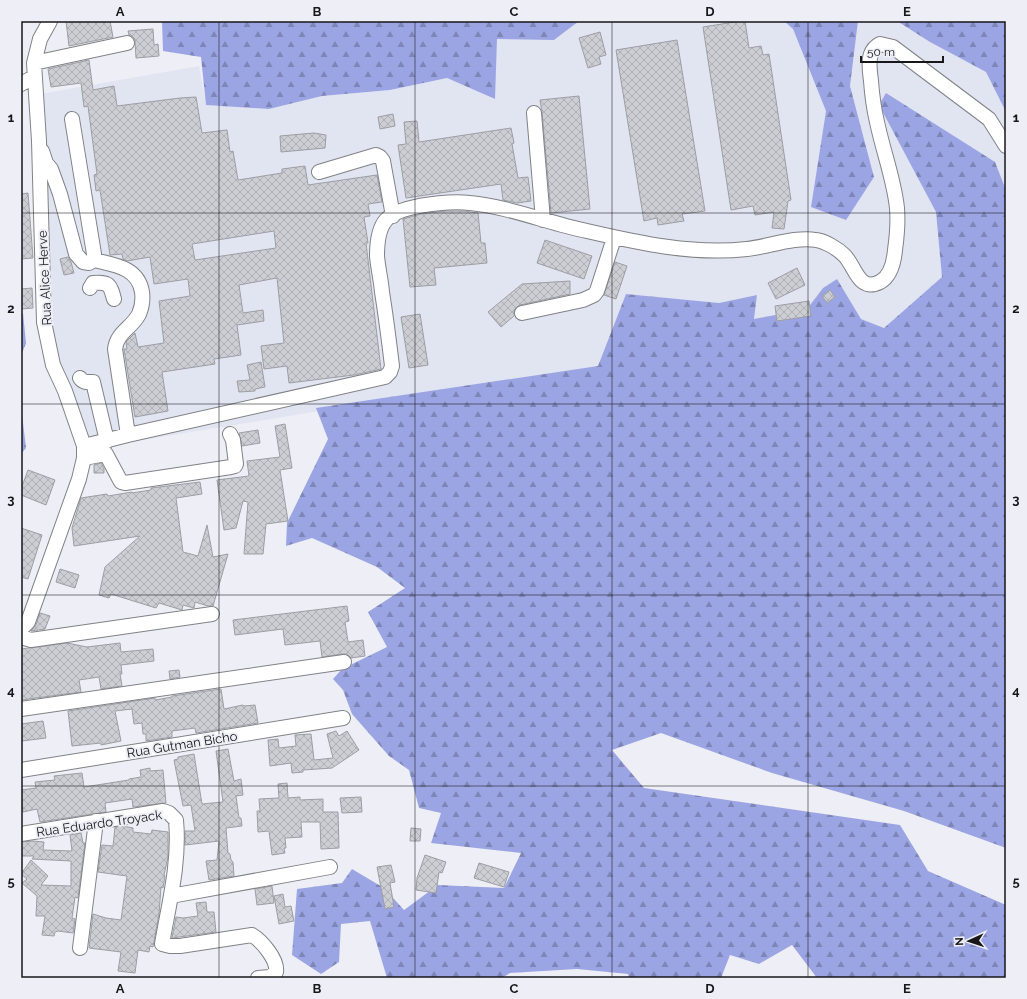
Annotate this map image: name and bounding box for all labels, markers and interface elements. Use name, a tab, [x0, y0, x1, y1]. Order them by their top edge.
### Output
text: A	[116, 4, 125, 19]
text: B	[313, 4, 322, 19]
text: C	[510, 4, 519, 19]
text: D	[705, 4, 715, 19]
text: E	[903, 4, 911, 19]
scale bar	[861, 38, 943, 64]
text: 50 m	[867, 45, 895, 59]
text: 1	[8, 110, 15, 125]
text: 1	[1013, 110, 1020, 125]
street label: Rua Alice Herve	[34, 230, 54, 326]
text: 2	[7, 301, 15, 316]
text: 2	[1012, 301, 1020, 316]
text: 3	[7, 492, 15, 507]
text: 3	[1012, 492, 1020, 507]
text: 4	[7, 683, 15, 698]
text: 4	[1012, 683, 1020, 698]
street label: Rua Gutman Bicho	[126, 728, 239, 761]
street label: Rua Eduardo Troyack	[35, 807, 163, 840]
text: 5	[7, 874, 15, 889]
text: 5	[1012, 874, 1020, 889]
north arrow	[949, 921, 989, 961]
text: N	[953, 937, 966, 946]
text: A	[116, 981, 125, 996]
text: B	[313, 981, 322, 996]
text: C	[510, 981, 519, 996]
text: D	[705, 981, 715, 996]
text: E	[903, 981, 911, 996]

